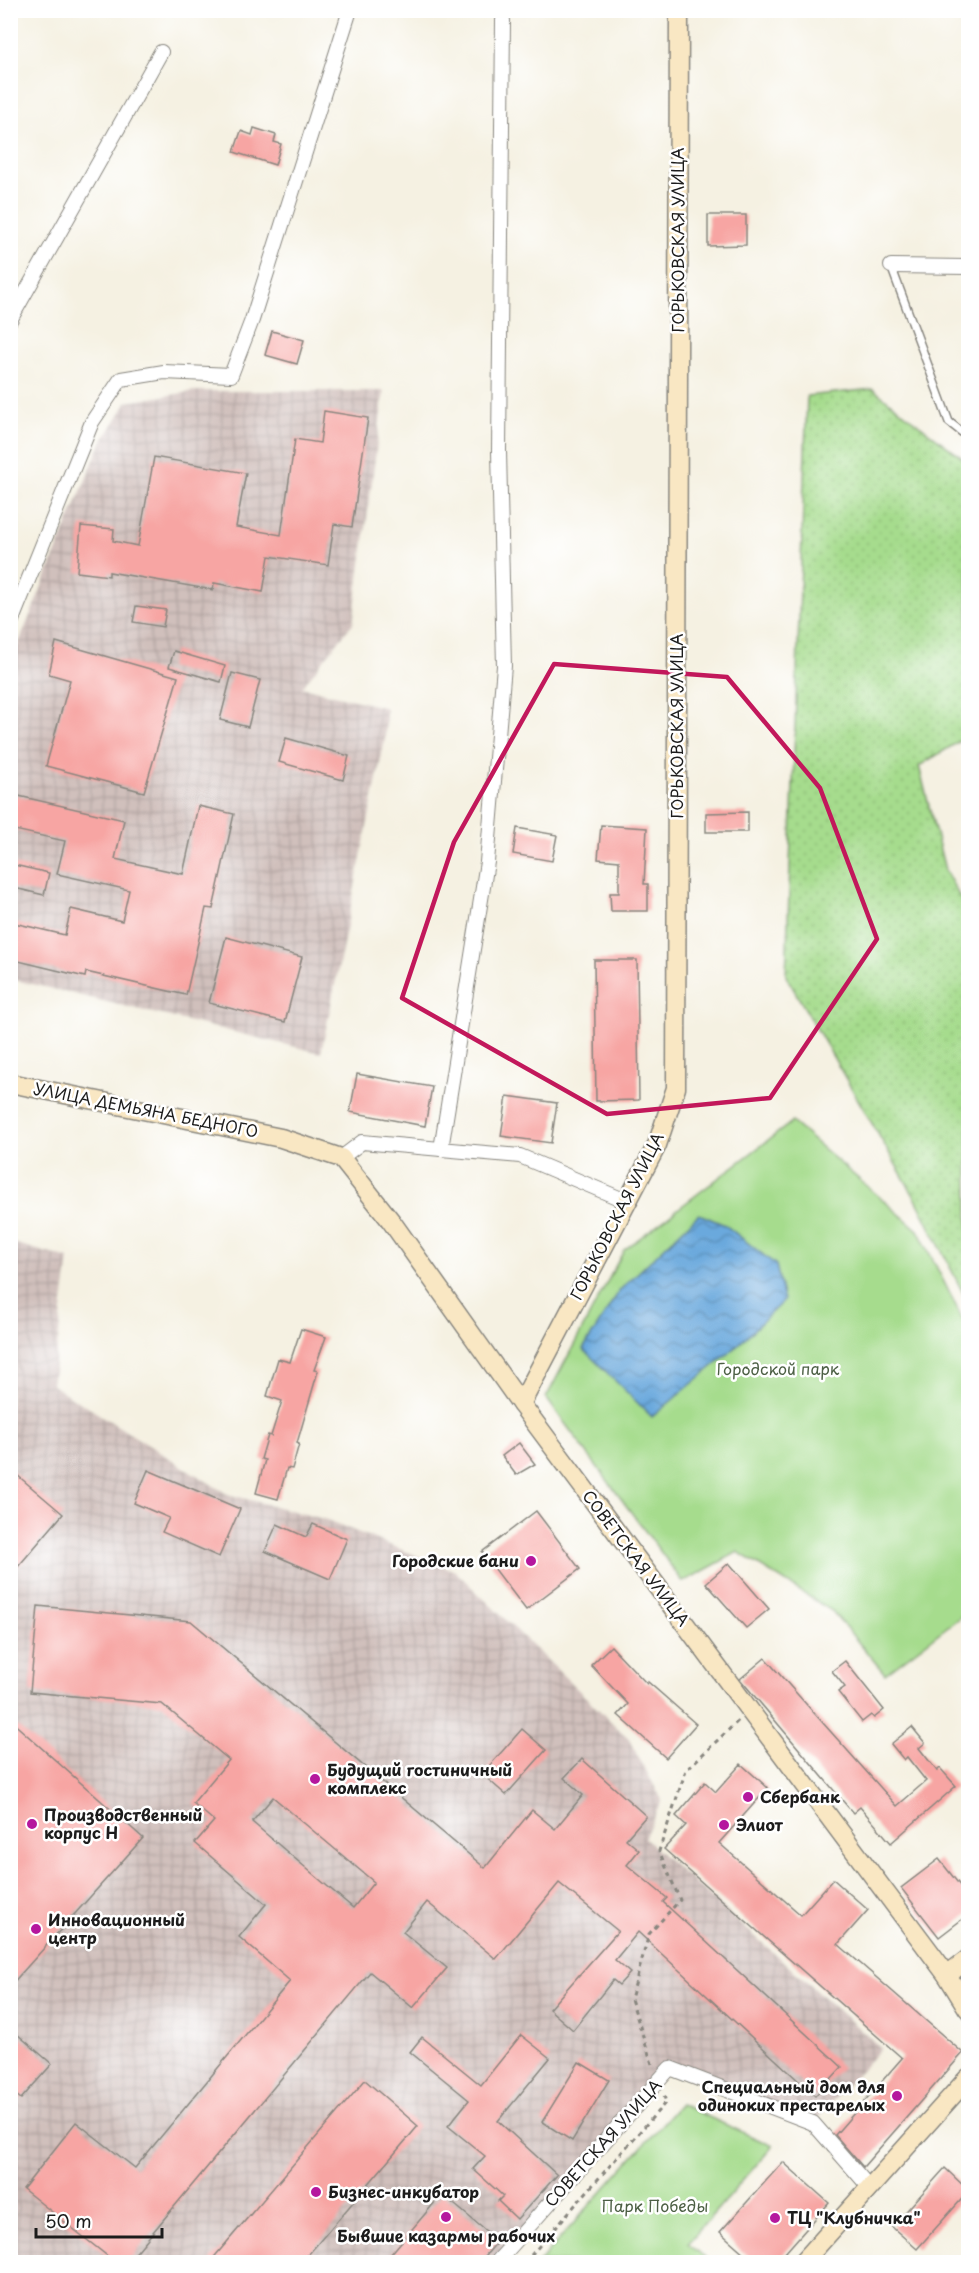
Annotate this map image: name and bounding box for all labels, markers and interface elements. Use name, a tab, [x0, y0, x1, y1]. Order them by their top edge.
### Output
street label: ГОРЬКОВСКАЯ УЛИЦА	[665, 147, 689, 333]
street label: ГОРЬКОВСКАЯ УЛИЦА	[664, 633, 688, 819]
street label: УЛИЦА ДЕМЬЯНА БЕДНОГО	[32, 1075, 261, 1143]
street label: ГОРЬКОВСКАЯ УЛИЦА	[563, 1128, 669, 1303]
park label: Городской парк	[717, 1356, 840, 1380]
street label: СОВЕТСКАЯ УЛИЦА	[578, 1484, 696, 1630]
place label: Городские бани	[392, 1548, 519, 1572]
marker: Городские бани	[524, 1554, 538, 1568]
place label: Будущий гостиничный комплекс	[327, 1757, 512, 1799]
marker: Будущий гостиничный комплекс	[308, 1772, 322, 1786]
place label: Сбербанк	[760, 1784, 841, 1808]
marker: Сбербанк	[741, 1790, 755, 1804]
place label: Производственный корпус H	[44, 1802, 203, 1844]
place label: Элиот	[736, 1812, 784, 1836]
marker: Производственный корпус H	[25, 1817, 39, 1831]
marker: Элиот	[717, 1818, 731, 1832]
place label: Инновационный центр	[48, 1907, 185, 1949]
marker: Инновационный центр	[29, 1922, 43, 1936]
street label: СОВЕТСКАЯ УЛИЦА	[538, 2073, 666, 2212]
place label: Специальный дом для одиноких престарелых	[698, 2074, 885, 2116]
marker: Специальный дом для одиноких престарелых	[890, 2089, 904, 2103]
place label: Бизнес-инкубатор	[328, 2179, 479, 2203]
marker: Бизнес-инкубатор	[309, 2185, 323, 2199]
park label: Парк Победы	[602, 2193, 708, 2217]
scale bar	[36, 2201, 162, 2239]
place label: ТЦ "Клубничка"	[787, 2205, 920, 2229]
text: 50 m	[45, 2207, 92, 2234]
marker: Бывшие казармы рабочих	[439, 2210, 453, 2224]
marker: ТЦ "Клубничка"	[768, 2211, 782, 2225]
place label: Бывшие казармы рабочих	[337, 2223, 556, 2247]

